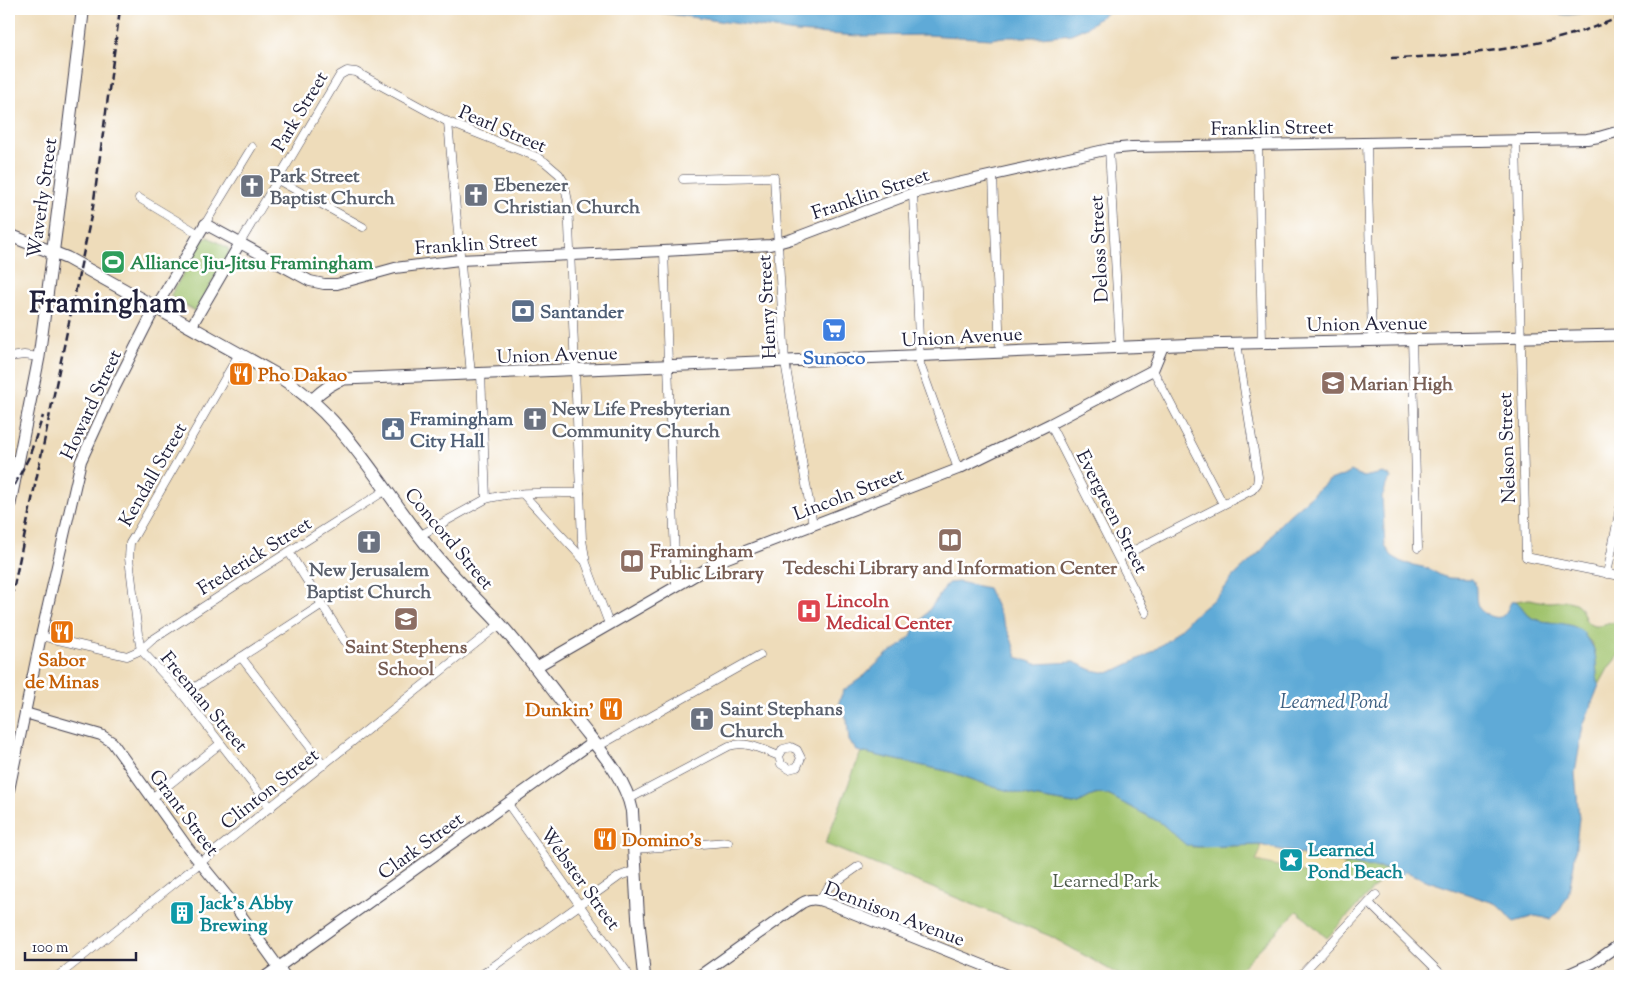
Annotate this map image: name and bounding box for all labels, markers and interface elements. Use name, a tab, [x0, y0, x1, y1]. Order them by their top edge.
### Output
street label: Park Street	[267, 67, 336, 158]
street label: Pearl Street	[454, 100, 550, 161]
street label: Franklin Street	[1210, 115, 1334, 144]
street label: Waverly Street	[22, 136, 65, 260]
street label: Franklin Street	[808, 162, 934, 228]
place label: Park Street Baptist Church	[270, 164, 396, 213]
church icon: Park Street Baptist Church	[239, 173, 265, 199]
place label: Ebenezer Christian Church	[494, 173, 641, 222]
church icon: Ebenezer Christian Church	[463, 182, 489, 208]
street label: Deloss Street	[1084, 194, 1117, 303]
street label: Franklin Street	[414, 228, 539, 263]
sports icon: Alliance Jiu-Jitsu Framingham	[100, 249, 126, 275]
place label: Alliance Jiu-Jitsu Framingham	[130, 251, 374, 278]
street label: Henry Street	[752, 253, 785, 360]
district label: Framingham	[29, 284, 187, 326]
bank icon: Santander	[510, 298, 536, 324]
place label: Santander	[540, 300, 625, 327]
street label: Union Avenue	[1306, 311, 1428, 340]
supermarket icon: Sunoco	[821, 317, 847, 343]
street label: Union Avenue	[901, 322, 1023, 355]
street label: Union Avenue	[496, 341, 618, 372]
street label: Howard Street	[55, 345, 130, 464]
place label: Sunoco	[803, 346, 866, 373]
restaurant icon: Pho Dakao	[228, 361, 254, 387]
place label: Pho Dakao	[258, 363, 348, 390]
school or university icon: Marian High	[1320, 370, 1346, 396]
place label: Marian High	[1350, 372, 1454, 399]
street label: Nelson Street	[1493, 391, 1524, 504]
place label: New Life Presbyterian Community Church	[552, 397, 731, 446]
church icon: New Life Presbyterian Community Church	[522, 406, 548, 432]
place label: Framingham City Hall	[410, 407, 513, 456]
public building icon: Framingham City Hall	[380, 416, 406, 442]
street label: Kendall Street	[113, 418, 195, 532]
street label: Evergreen Street	[1068, 446, 1154, 579]
street label: Lincoln Street	[790, 462, 909, 529]
street label: Concord Street	[397, 483, 499, 597]
street label: Frederick Street	[193, 511, 318, 603]
library icon: Tedeschi Library and Information Center	[937, 527, 963, 553]
church icon: New Jerusalem Baptist Church	[356, 529, 382, 555]
place label: Framingham Public Library	[650, 539, 765, 588]
library icon: Framingham Public Library	[619, 548, 645, 574]
place label: Tedeschi Library and Information Center	[783, 556, 1118, 583]
place label: New Jerusalem Baptist Church	[307, 558, 432, 607]
place label: Lincoln Medical Center	[826, 589, 953, 638]
hospital icon: Lincoln Medical Center	[796, 598, 822, 624]
school or university icon: Saint Stephens School	[393, 606, 419, 632]
restaurant icon: Sabor de Minas	[49, 619, 75, 645]
place label: Saint Stephens School	[345, 635, 468, 684]
street label: Freeman Street	[153, 646, 254, 759]
place label: Sabor de Minas	[25, 648, 99, 697]
water label: Learned Pond	[1280, 689, 1388, 718]
restaurant icon: Dunkin'	[598, 696, 624, 722]
place label: Saint Stephans Church	[720, 697, 843, 746]
place label: Dunkin'	[525, 698, 594, 725]
church icon: Saint Stephans Church	[689, 706, 715, 732]
street label: Clinton Street	[216, 743, 326, 837]
street label: Grant Street	[142, 765, 225, 863]
street label: Clark Street	[373, 807, 470, 887]
street label: Webster Street	[532, 822, 626, 937]
restaurant icon: Domino's	[592, 826, 618, 852]
place label: Domino's	[622, 828, 702, 855]
place label: Learned Pond Beach	[1308, 838, 1404, 887]
place icon: Learned Pond Beach	[1278, 847, 1304, 873]
park label: Learned Park	[1053, 869, 1160, 896]
street label: Dennison Avenue	[820, 876, 968, 955]
place label: Jack's Abby Brewing	[198, 891, 294, 940]
building icon: Jack's Abby Brewing	[169, 900, 195, 926]
scale bar	[25, 930, 136, 962]
text: 100 m	[32, 938, 69, 959]

